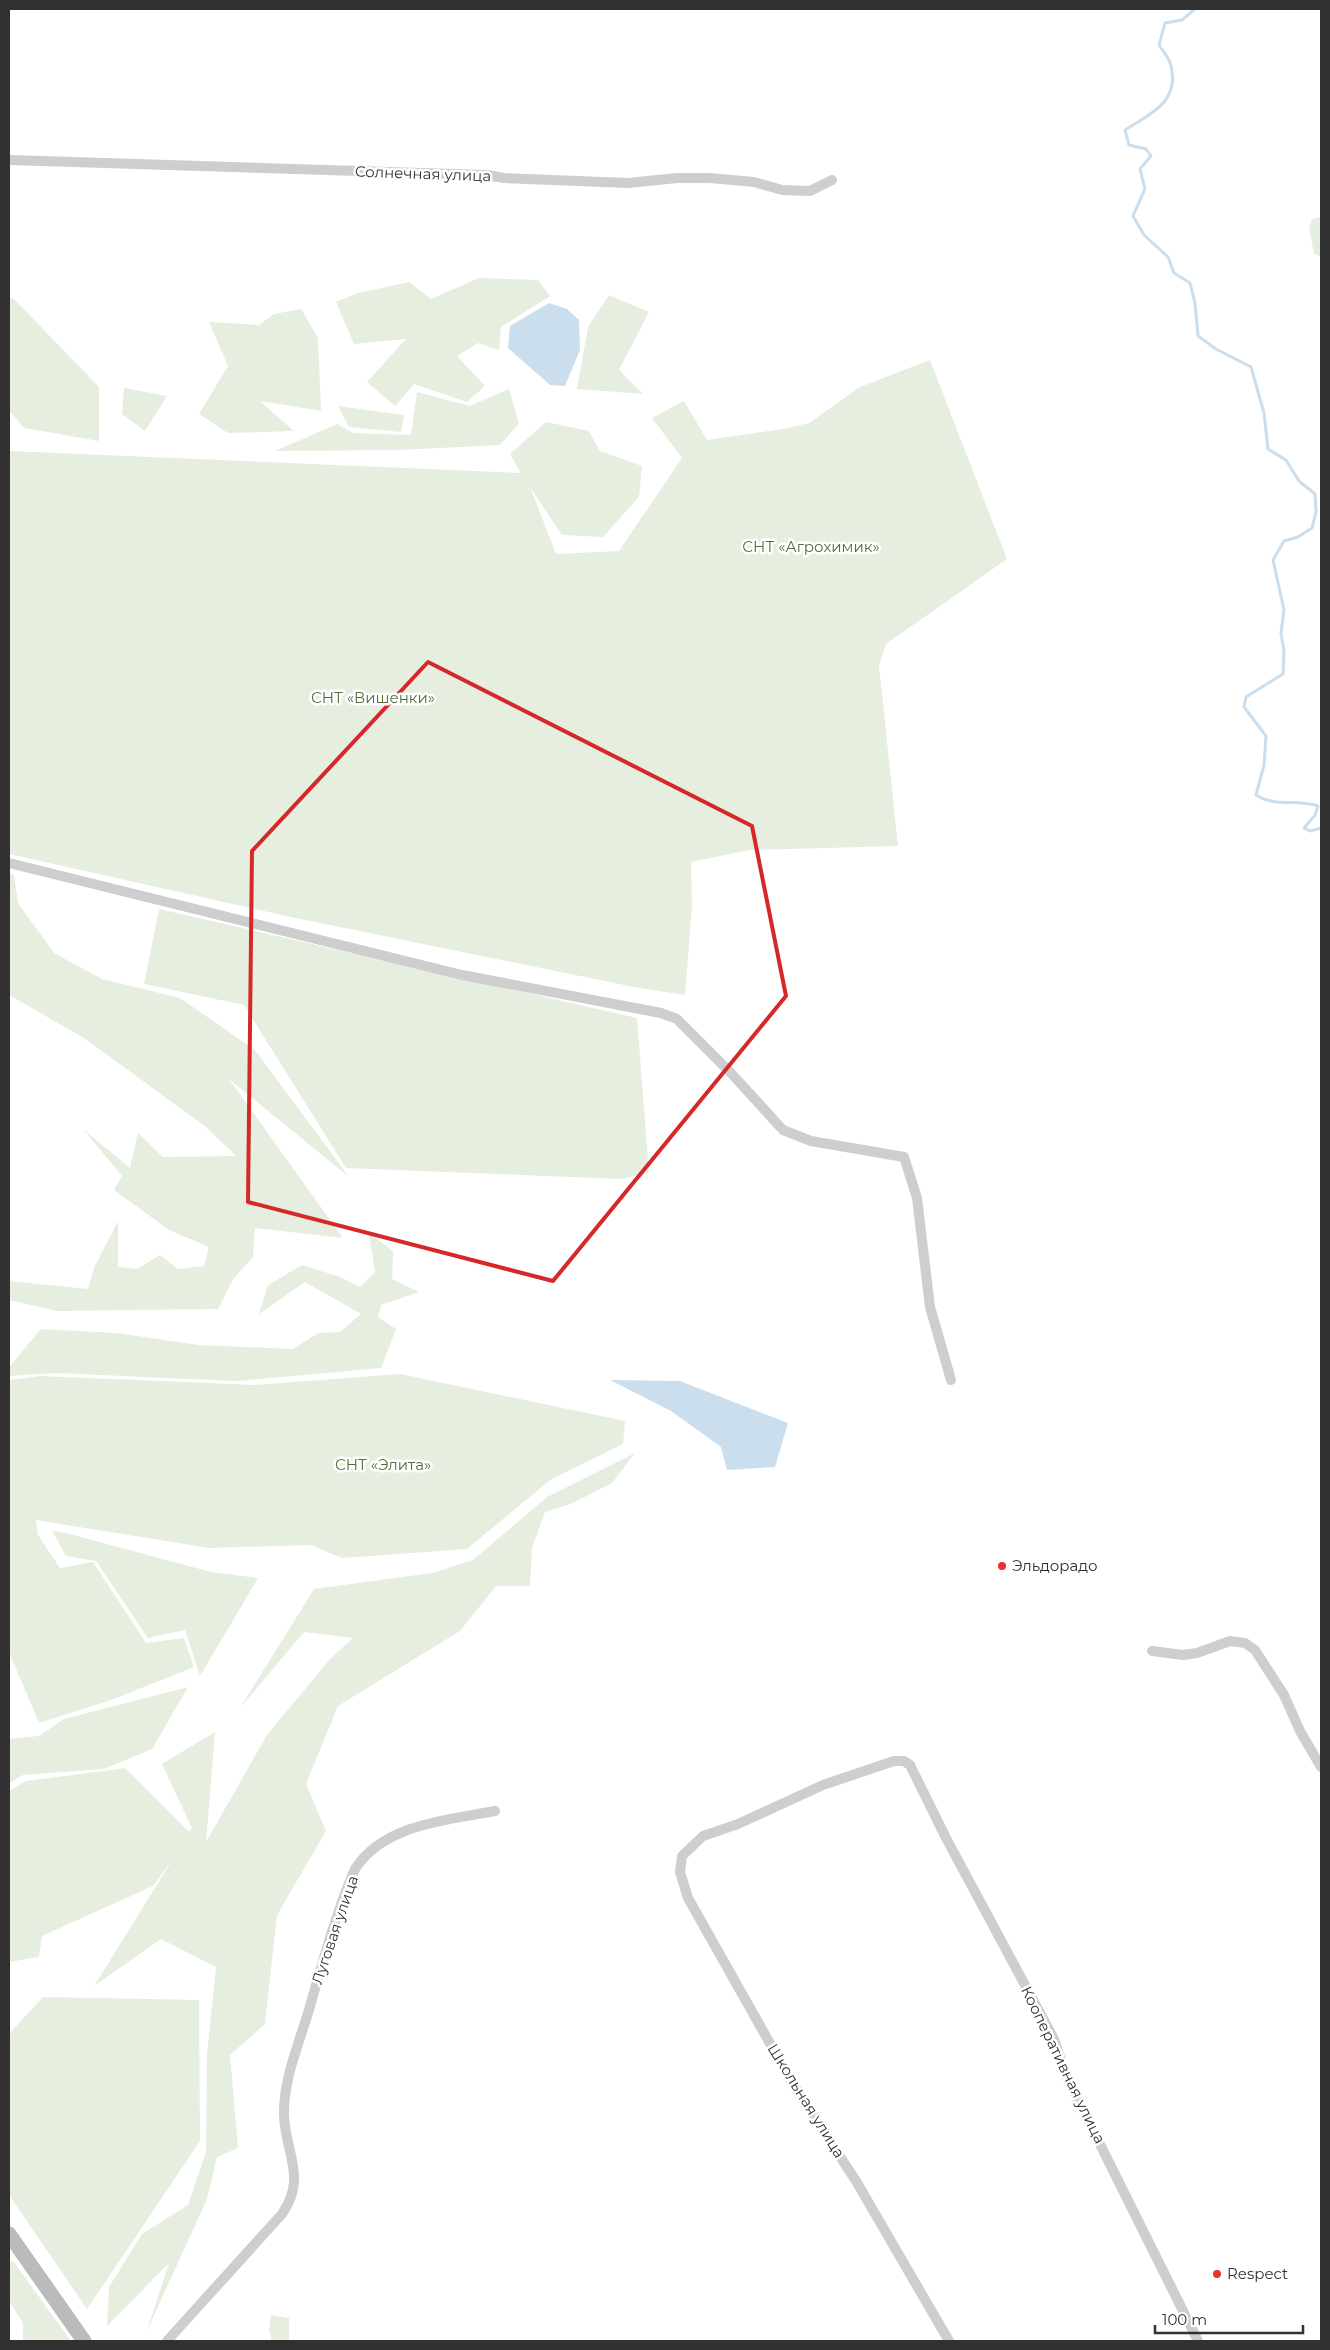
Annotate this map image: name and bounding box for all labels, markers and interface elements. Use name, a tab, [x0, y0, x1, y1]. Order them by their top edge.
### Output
street label: Солнечная улица	[354, 162, 492, 185]
park label: СНТ «Агрохимик»	[742, 537, 880, 556]
park label: СНТ «Вишенки»	[311, 688, 435, 707]
park label: СНТ «Элита»	[335, 1455, 431, 1474]
place label: Эльдорадо	[1012, 1556, 1098, 1575]
marker: Эльдорадо	[996, 1560, 1008, 1572]
street label: Луговая улица	[307, 1873, 362, 1987]
street label: Кооперативная улица	[1017, 1983, 1110, 2147]
street label: Школьная улица	[764, 2040, 849, 2161]
place label: Respect	[1227, 2264, 1288, 2283]
marker: Respect	[1211, 2268, 1223, 2280]
scale bar	[1155, 2302, 1302, 2334]
text: 100 m	[1162, 2310, 1207, 2329]

